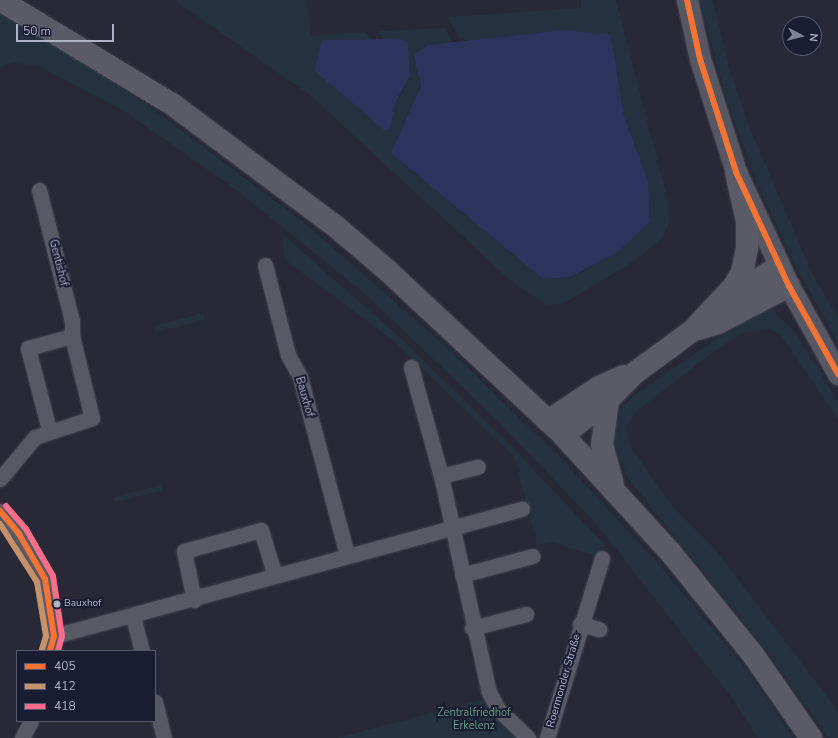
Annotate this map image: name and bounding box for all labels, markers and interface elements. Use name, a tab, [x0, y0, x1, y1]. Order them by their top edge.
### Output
scale bar	[18, 16, 116, 42]
north arrow	[782, 16, 822, 56]
text: 50 m	[23, 23, 51, 39]
text: N	[805, 32, 821, 42]
street label: Gentishof	[46, 238, 70, 288]
street label: Bauxhof	[292, 375, 316, 419]
place label: Bauxhof	[64, 598, 101, 610]
marker: Bauxhof	[52, 599, 62, 609]
street label: Roermonder Straße	[544, 633, 584, 729]
legend	[16, 650, 156, 722]
text: 405	[54, 658, 76, 674]
text: 412	[54, 678, 76, 694]
text: 418	[54, 698, 76, 714]
park label: Zentralfriedhof Erkelenz	[437, 707, 511, 733]

